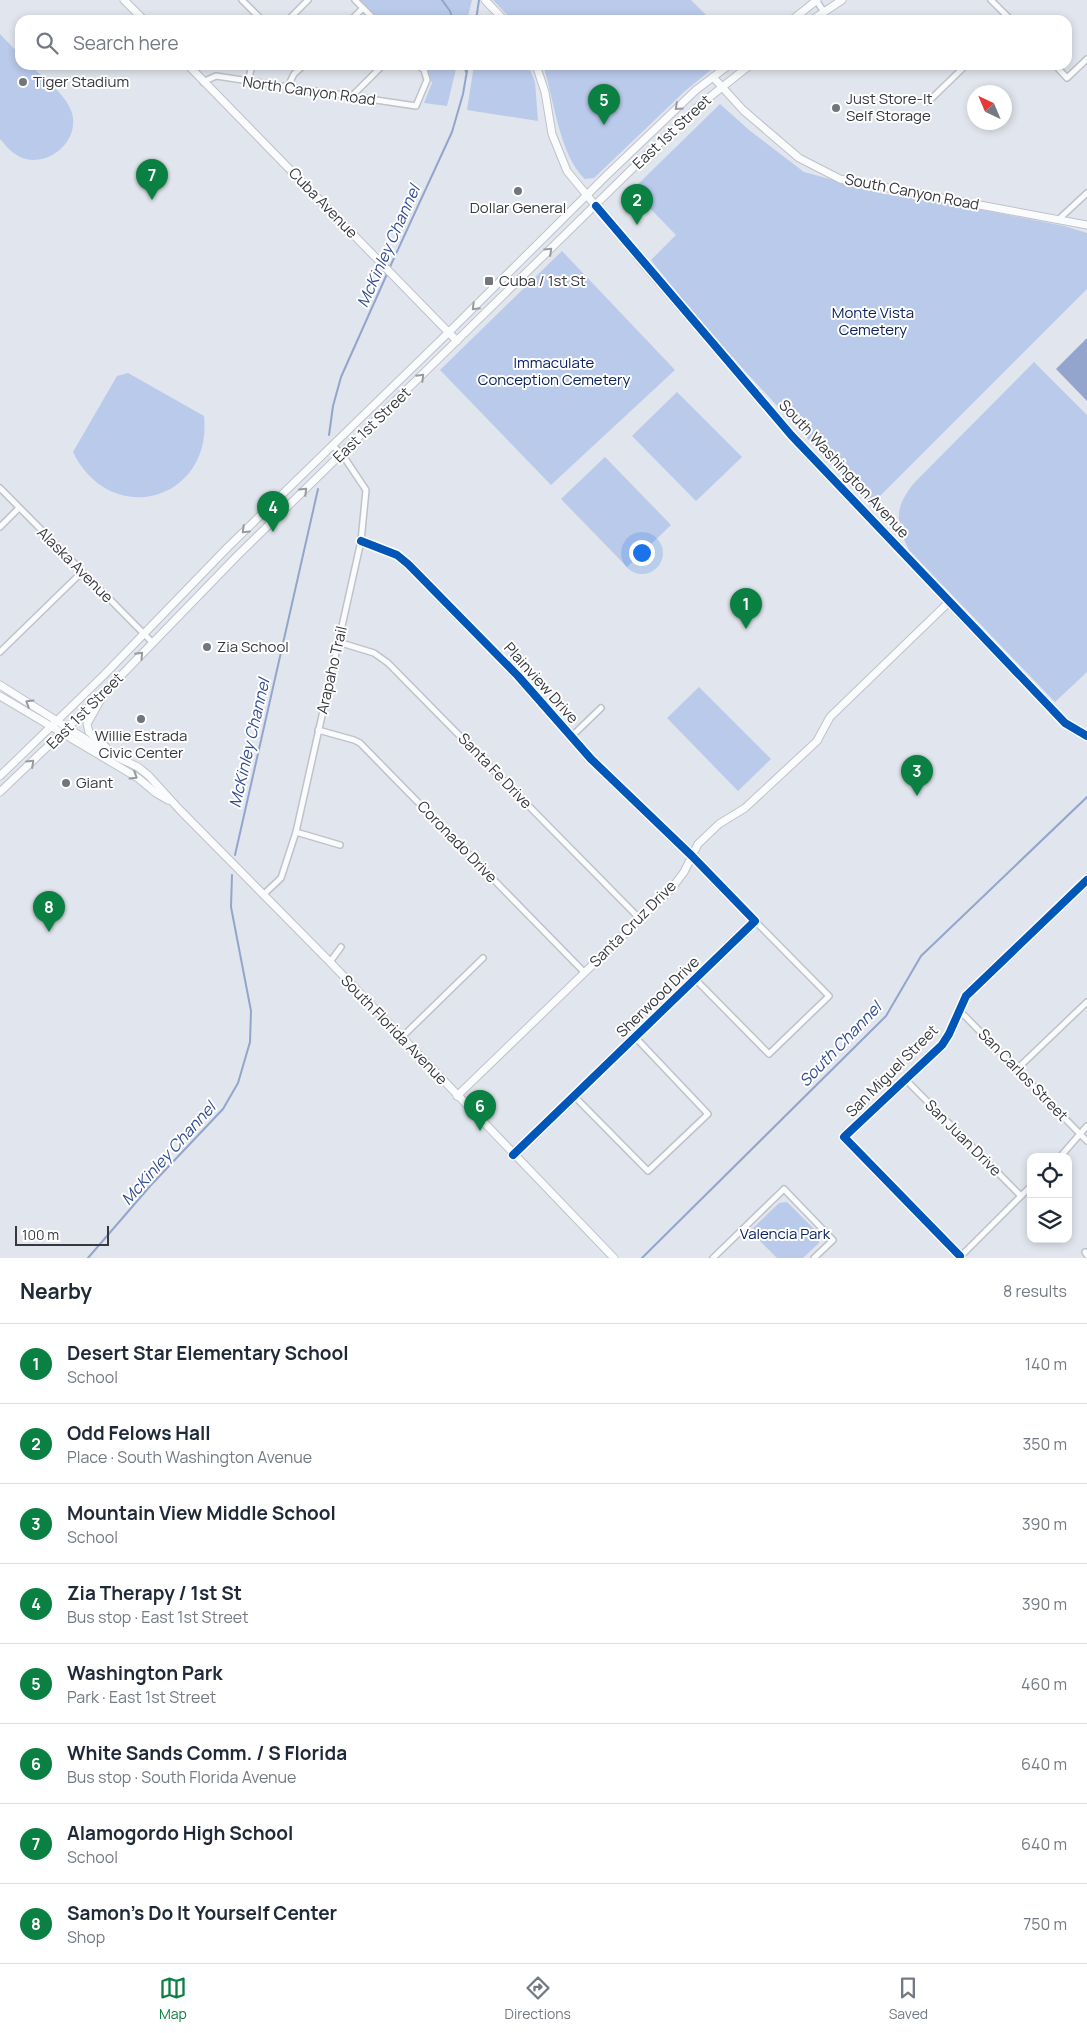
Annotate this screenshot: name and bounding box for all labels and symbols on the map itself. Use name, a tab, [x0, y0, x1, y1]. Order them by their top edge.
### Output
place label: Tiger Stadium	[33, 71, 129, 92]
street label: North Canyon Road	[241, 71, 377, 110]
marker: Tiger Stadium	[17, 76, 29, 88]
pin: 5	[588, 84, 620, 125]
north arrow	[967, 85, 1012, 130]
place label: Just Store-It Self Storage	[846, 88, 932, 126]
street label: East 1st Street	[628, 90, 716, 174]
one-way arrow	[674, 101, 683, 110]
marker: Just Store-It Self Storage	[830, 102, 842, 114]
pin: 7	[136, 159, 168, 200]
street label: Cuba Avenue	[284, 163, 363, 243]
street label: South Canyon Road	[843, 168, 981, 215]
water label: McKinley Channel	[351, 179, 426, 311]
pin: 2	[621, 184, 653, 225]
marker: Dollar General	[512, 185, 524, 197]
place label: Dollar General	[470, 197, 566, 218]
one-way arrow	[543, 248, 552, 257]
place label: Cuba / 1st St	[499, 270, 586, 291]
marker: Cuba / 1st St	[483, 275, 495, 287]
one-way arrow	[471, 301, 480, 310]
park label: Monte Vista Cemetery	[832, 302, 914, 340]
park label: Immaculate Conception Cemetery	[478, 352, 630, 390]
one-way arrow	[415, 374, 424, 383]
street label: East 1st Street	[328, 382, 415, 467]
street label: South Washington Avenue	[774, 395, 914, 543]
one-way arrow	[299, 488, 308, 497]
pin: 4	[257, 491, 289, 532]
street label: Alaska Avenue	[33, 522, 118, 607]
one-way arrow	[242, 524, 251, 533]
your location	[629, 540, 655, 566]
pin: 1	[730, 588, 762, 629]
street label: Arapaho Trail	[311, 624, 352, 716]
place label: Zia School	[217, 636, 289, 657]
street label: Plainview Drive	[499, 638, 584, 728]
marker: Zia School	[201, 641, 213, 653]
one-way arrow	[134, 651, 143, 660]
street label: East 1st Street	[42, 668, 128, 754]
water label: McKinley Channel	[223, 674, 275, 810]
one-way arrow	[25, 699, 34, 709]
marker: Willie Estrada Civic Center	[135, 713, 147, 725]
place label: Willie Estrada Civic Center	[95, 725, 187, 763]
street label: Santa Fe Drive	[454, 728, 537, 813]
pin: 3	[901, 755, 933, 796]
one-way arrow	[25, 760, 34, 769]
one-way arrow	[129, 770, 138, 779]
place label: Giant	[76, 772, 113, 793]
marker: Giant	[60, 777, 72, 789]
street label: Coronado Drive	[413, 796, 502, 888]
street label: Santa Cruz Drive	[585, 875, 681, 972]
pin: 8	[33, 891, 65, 932]
street label: Sherwood Drive	[611, 951, 704, 1042]
street label: South Florida Avenue	[336, 970, 453, 1089]
water label: South Channel	[794, 995, 888, 1091]
street label: San Miguel Street	[841, 1020, 942, 1121]
street label: San Carlos Street	[974, 1024, 1073, 1126]
pin: 6	[464, 1090, 496, 1131]
water label: McKinley Channel	[116, 1095, 222, 1209]
street label: San Juan Drive	[920, 1095, 1007, 1181]
scale bar	[15, 1223, 109, 1246]
park label: Valencia Park	[740, 1223, 831, 1244]

